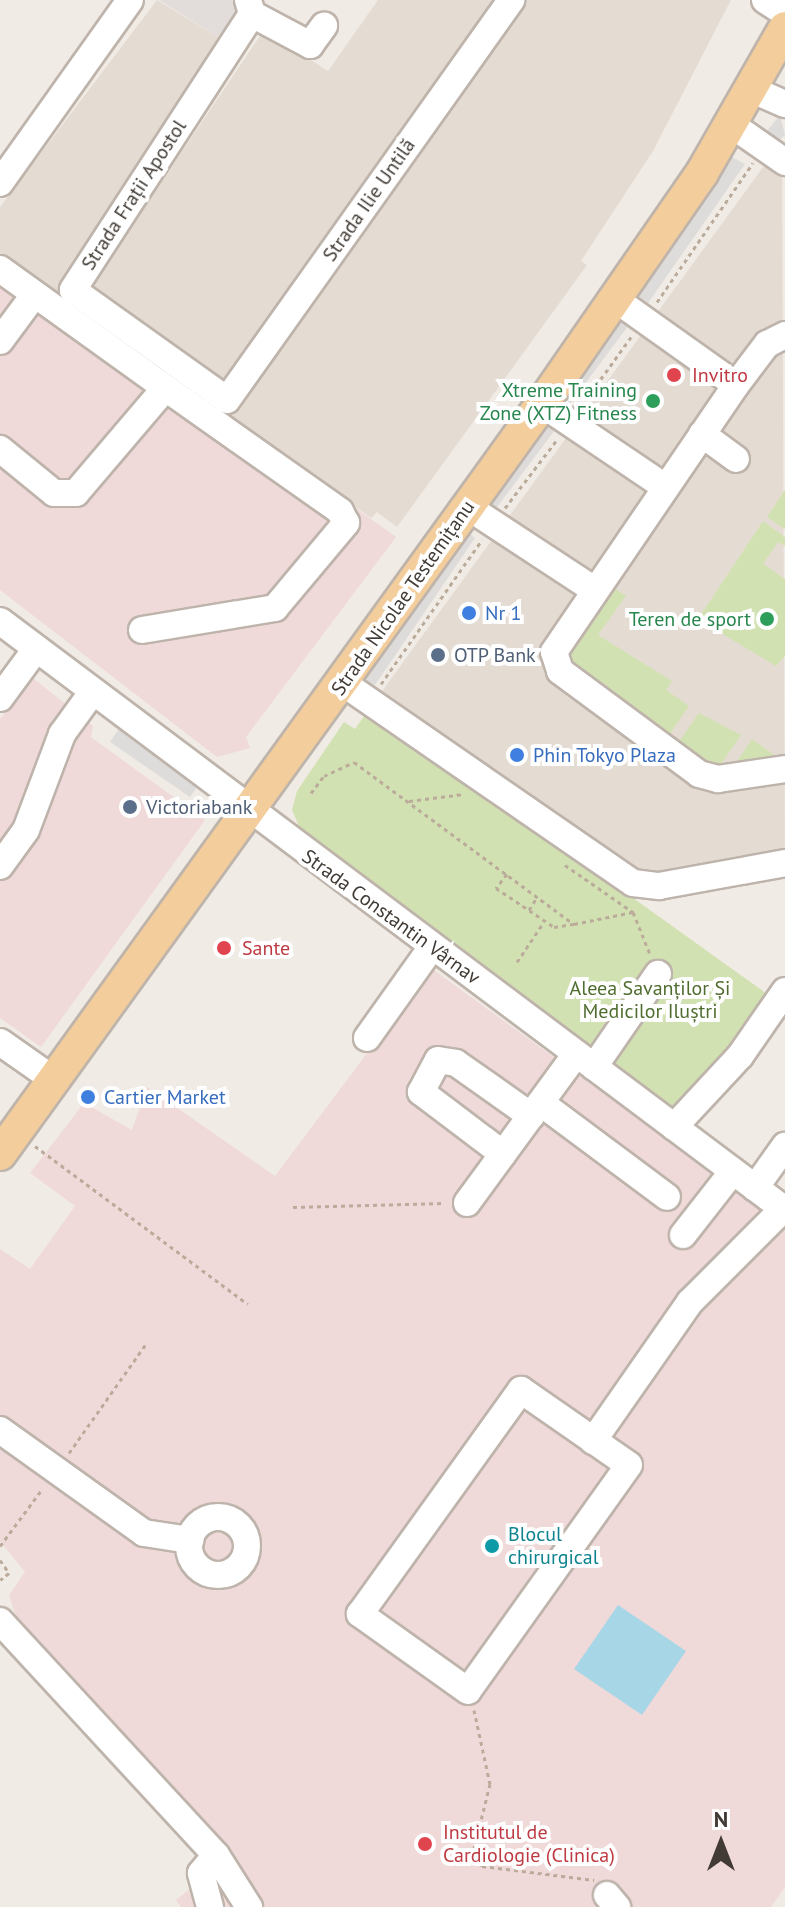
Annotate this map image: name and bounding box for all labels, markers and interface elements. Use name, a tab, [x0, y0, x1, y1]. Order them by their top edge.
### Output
street label: Strada Frații Apostol	[76, 115, 192, 275]
street label: Strada Ilie Untilă	[318, 134, 420, 266]
place label: Invitro	[692, 363, 748, 387]
marker: Invitro	[663, 364, 685, 386]
place label: Xtreme Training Zone (XTZ) Fitness	[480, 378, 637, 425]
marker: Xtreme Training Zone (XTZ) Fitness	[644, 392, 662, 410]
street label: Strada Nicolae Testemițanu	[326, 496, 480, 700]
place label: Nr 1	[485, 601, 521, 625]
marker: Nr 1	[460, 604, 478, 622]
place label: Teren de sport	[629, 607, 751, 631]
marker: Teren de sport	[758, 610, 776, 628]
place label: OTP Bank	[454, 643, 536, 667]
marker: OTP Bank	[429, 646, 447, 664]
place label: Phin Tokyo Plaza	[533, 743, 676, 767]
marker: Phin Tokyo Plaza	[508, 746, 526, 764]
place label: Victoriabank	[146, 795, 252, 819]
marker: Victoriabank	[121, 798, 139, 816]
street label: Strada Constantin Vârnav	[297, 844, 485, 990]
place label: Sante	[242, 936, 290, 960]
marker: Sante	[213, 937, 235, 959]
park label: Aleea Savanților Și Medicilor Iluștri	[570, 976, 730, 1023]
place label: Cartier Market	[104, 1085, 226, 1109]
marker: Cartier Market	[79, 1088, 97, 1106]
place label: Blocul chirurgical	[508, 1522, 599, 1569]
marker: Blocul chirurgical	[483, 1537, 501, 1555]
north arrow	[681, 1803, 761, 1883]
text: N	[714, 1805, 728, 1833]
place label: Institutul de Cardiologie (Clinica)	[443, 1820, 615, 1867]
marker: Institutul de Cardiologie (Clinica)	[414, 1833, 436, 1855]

